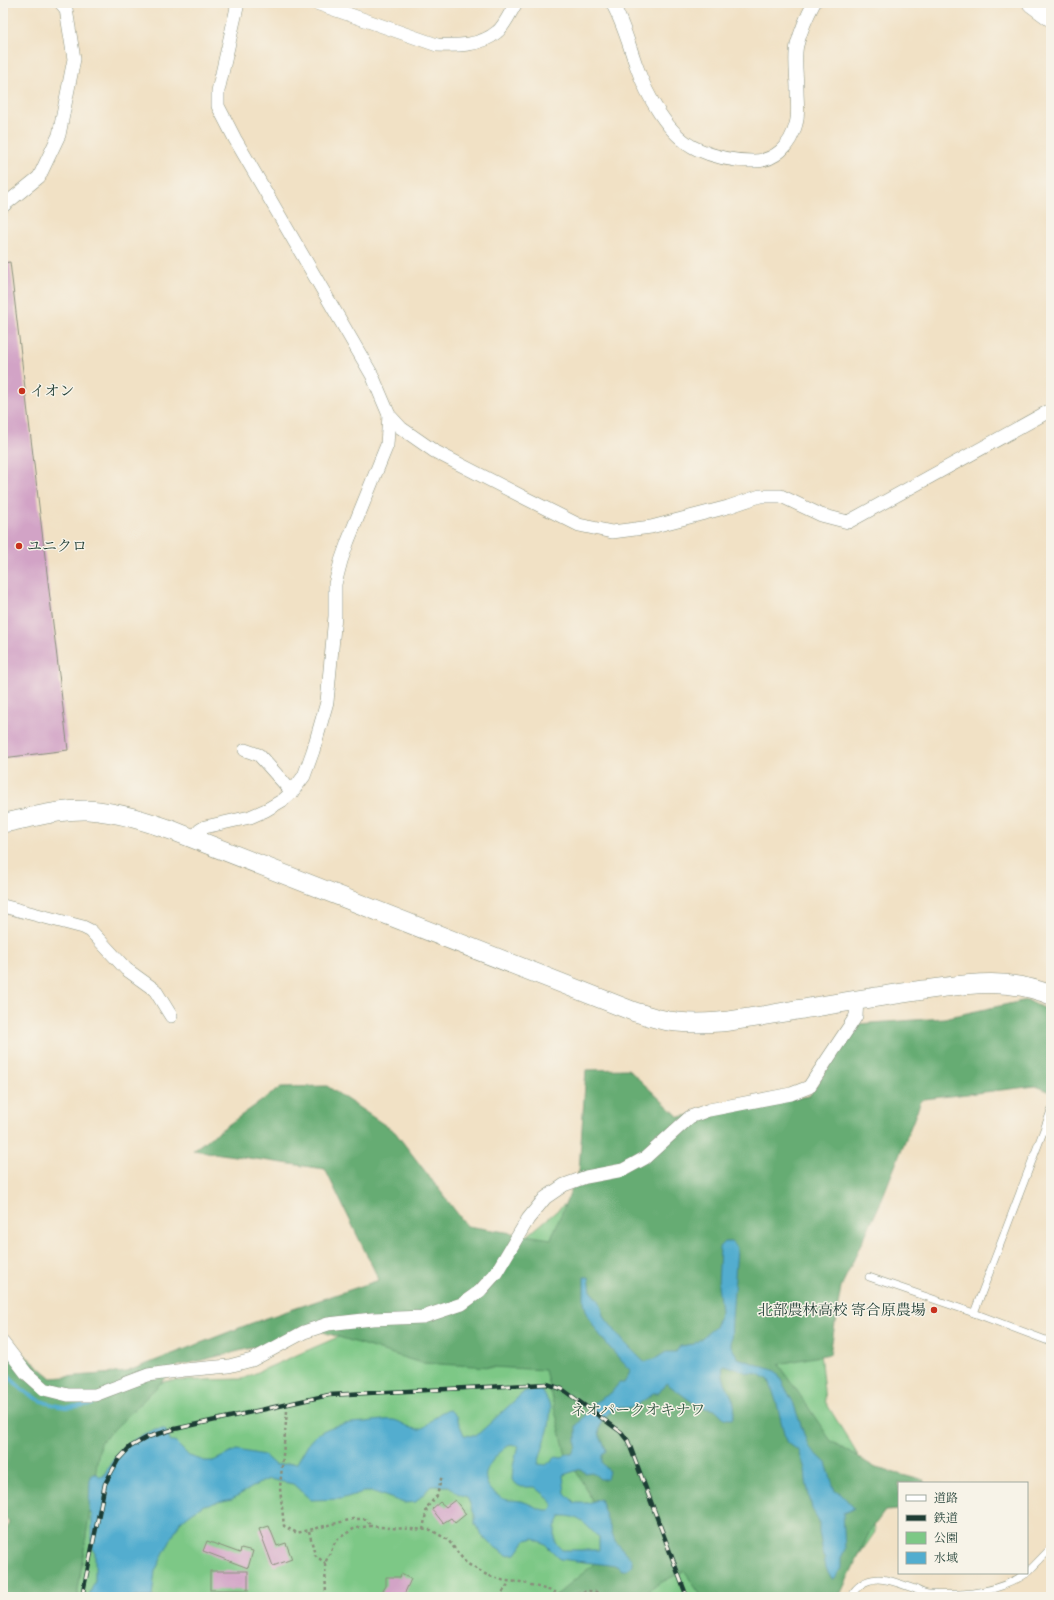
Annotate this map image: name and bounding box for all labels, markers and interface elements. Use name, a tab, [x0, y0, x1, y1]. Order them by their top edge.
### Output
place label: イオン	[30, 382, 75, 401]
marker: イオン	[17, 386, 27, 396]
place label: ユニクロ	[27, 537, 87, 556]
marker: ユニクロ	[14, 541, 24, 551]
place label: 北部農林高校 寄合原農場	[758, 1301, 926, 1320]
marker: 北部農林高校 寄合原農場	[929, 1305, 939, 1315]
park label: ネオパークオキナワ	[571, 1401, 705, 1420]
legend	[898, 1482, 1028, 1574]
text: 道路	[934, 1491, 958, 1506]
text: 鉄道	[933, 1511, 958, 1526]
text: 公園	[934, 1531, 958, 1546]
text: 水域	[934, 1551, 958, 1566]

